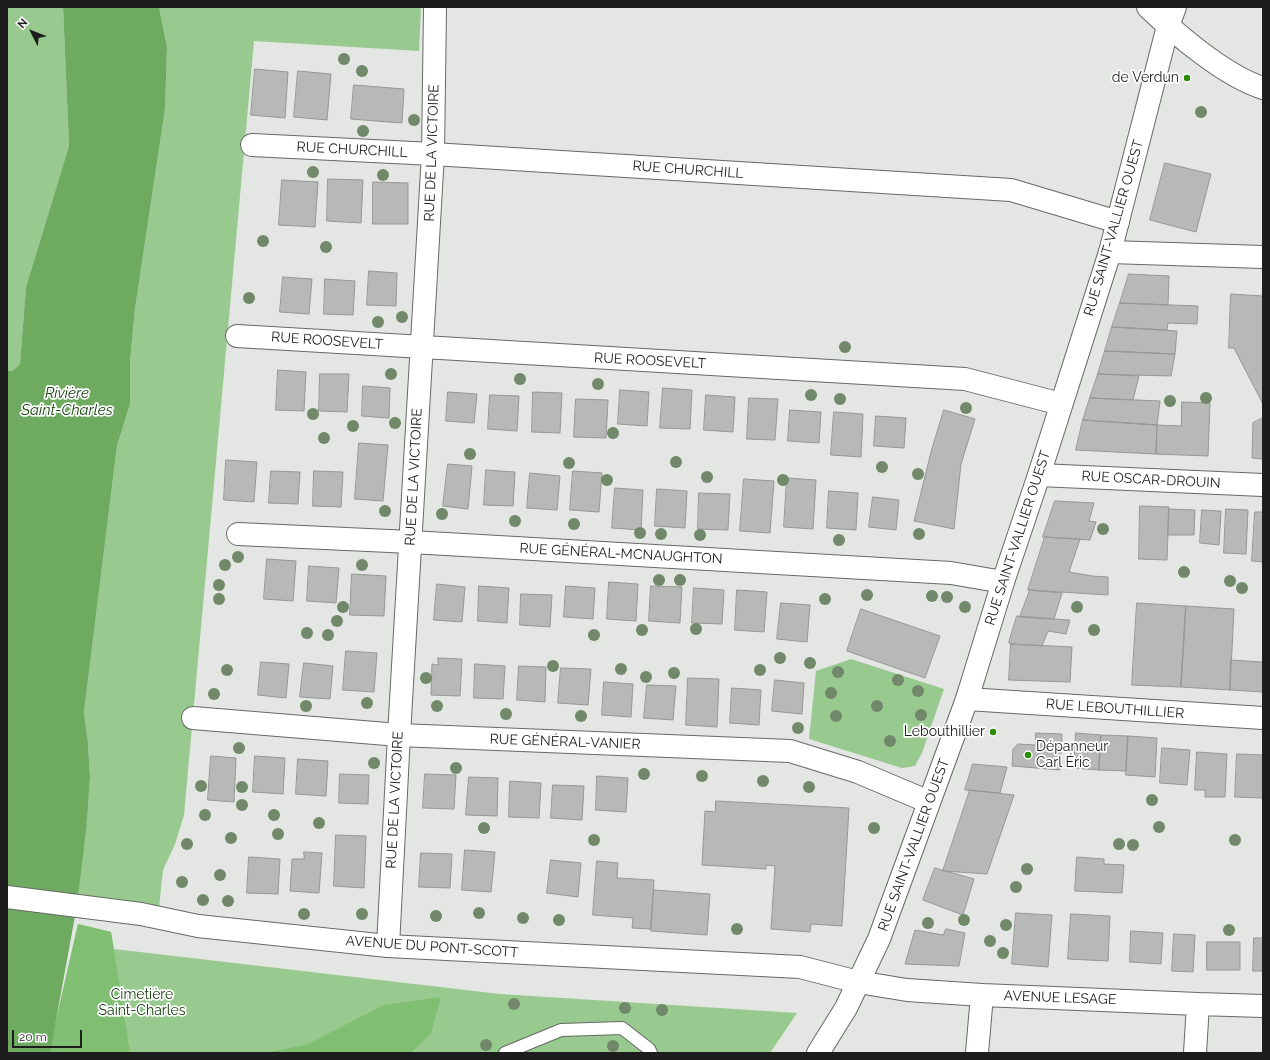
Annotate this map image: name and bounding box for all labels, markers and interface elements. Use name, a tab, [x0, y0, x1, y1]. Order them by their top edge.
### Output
north arrow	[12, 12, 52, 52]
text: N	[15, 16, 30, 31]
place label: de Verdun	[1112, 70, 1179, 86]
marker: de Verdun	[1182, 73, 1192, 83]
street label: RUE DE LA VICTOIRE	[421, 84, 443, 222]
street label: RUE SAINT-VALLIER OUEST	[1081, 138, 1147, 318]
street label: RUE CHURCHILL	[296, 139, 408, 161]
street label: RUE CHURCHILL	[632, 158, 744, 182]
street label: RUE ROOSEVELT	[270, 329, 384, 353]
street label: RUE ROOSEVELT	[594, 350, 706, 372]
water label: Rivière Saint-Charles	[21, 384, 113, 419]
street label: RUE DE LA VICTOIRE	[402, 408, 426, 546]
street label: RUE SAINT-VALLIER OUEST	[982, 449, 1054, 627]
street label: RUE OSCAR-DROUIN	[1081, 468, 1221, 492]
street label: RUE GÉNÉRAL-MCNAUGHTON	[519, 540, 723, 568]
street label: RUE LEBOUTHILLIER	[1045, 696, 1185, 722]
place label: Lebouthillier	[904, 724, 985, 740]
marker: Lebouthillier	[988, 727, 998, 737]
street label: RUE DE LA VICTOIRE	[383, 731, 407, 869]
street label: RUE GÉNÉRAL-VANIER	[489, 731, 641, 753]
place label: Dépanneur Carl Éric	[1036, 739, 1108, 772]
marker: Dépanneur Carl Éric	[1023, 750, 1033, 760]
street label: RUE SAINT-VALLIER OUEST	[875, 756, 953, 934]
street label: AVENUE DU PONT-SCOTT	[345, 933, 519, 961]
park label: Cimetière Saint-Charles	[99, 987, 185, 1020]
street label: AVENUE LESAGE	[1003, 988, 1117, 1008]
scale bar	[14, 1022, 84, 1048]
text: 20 m	[19, 1030, 47, 1044]

